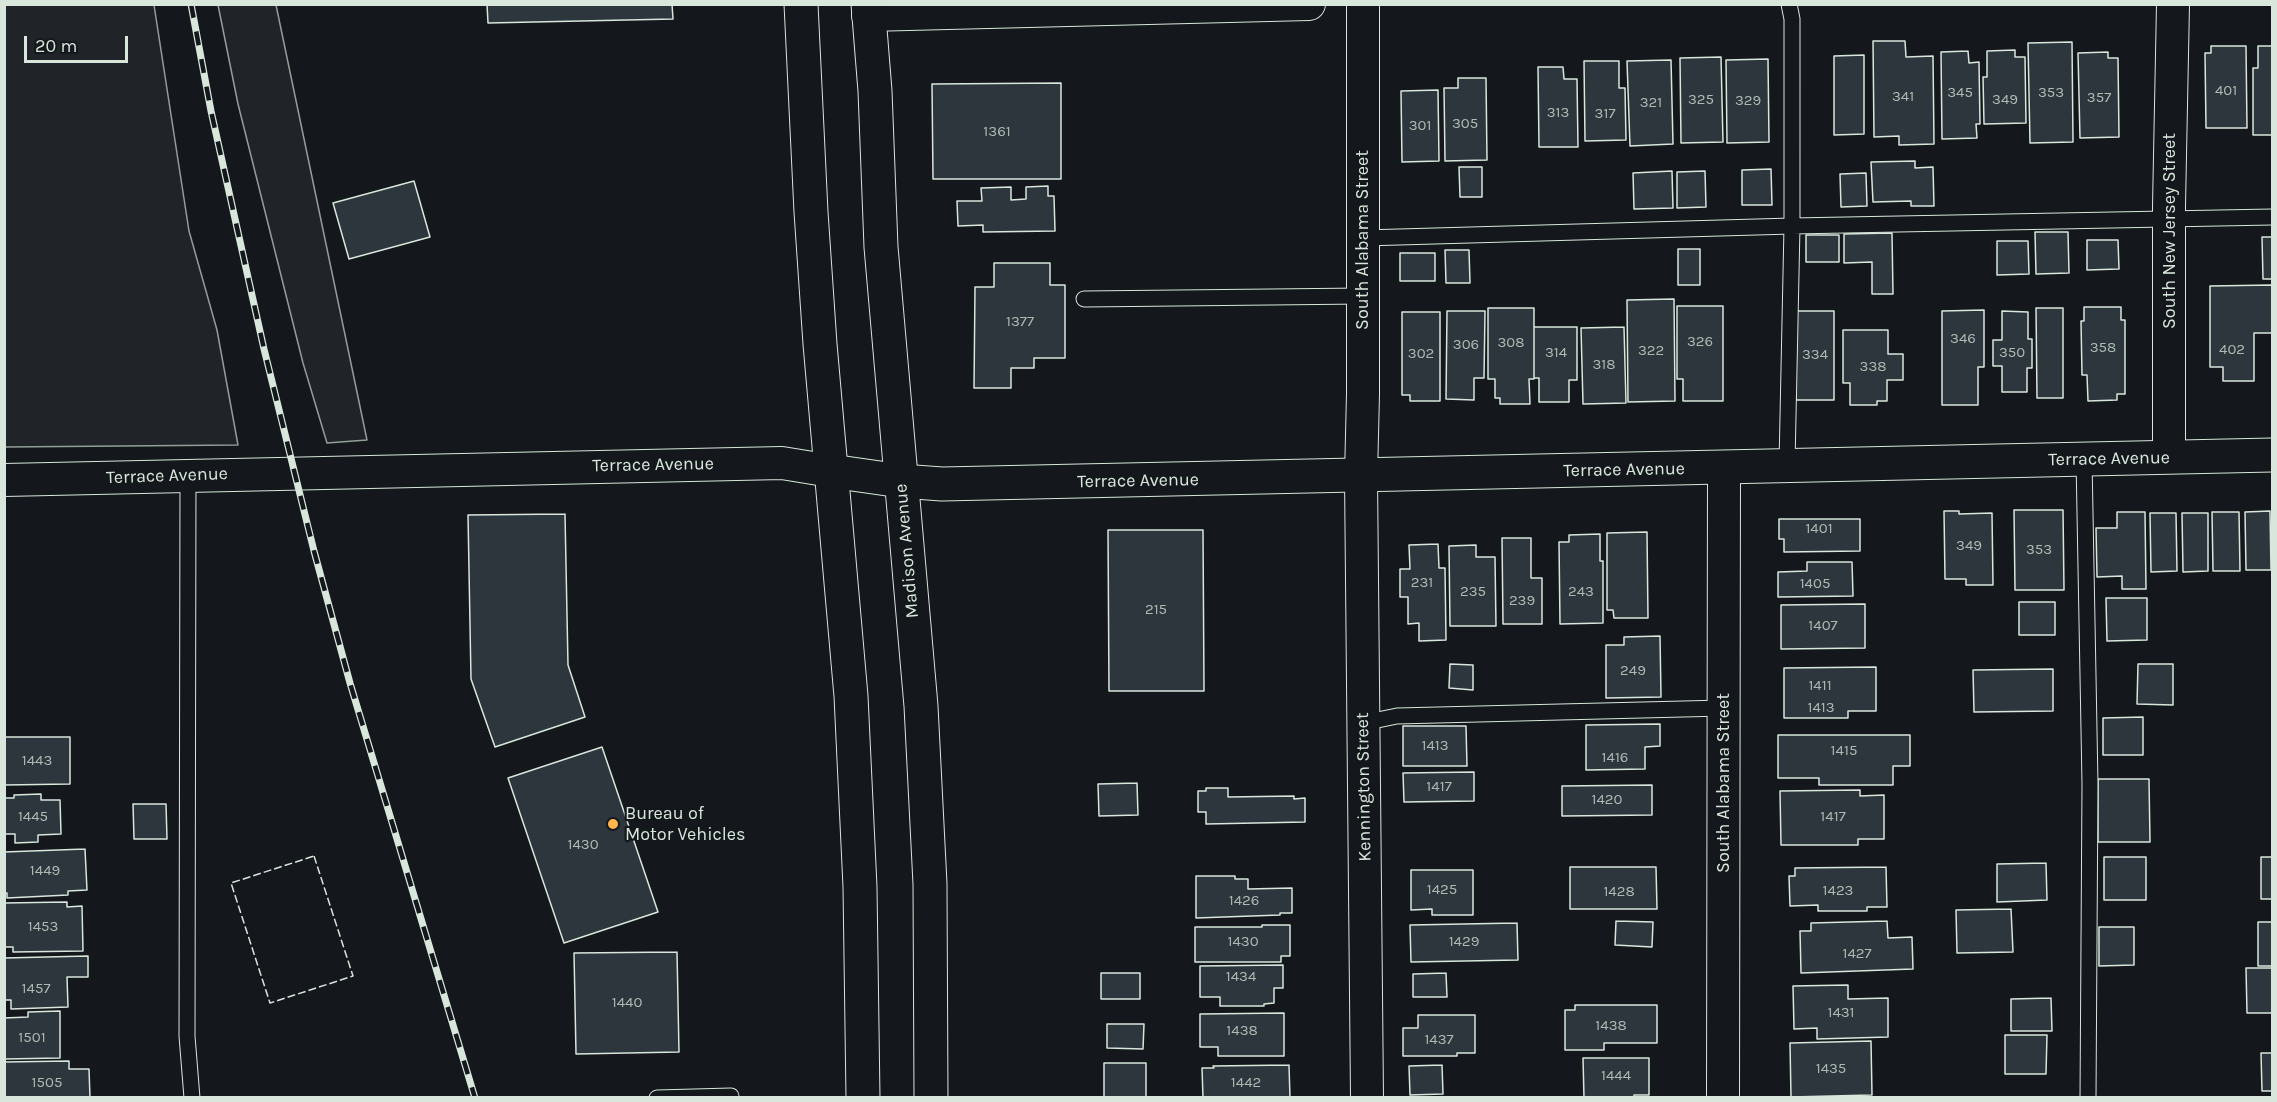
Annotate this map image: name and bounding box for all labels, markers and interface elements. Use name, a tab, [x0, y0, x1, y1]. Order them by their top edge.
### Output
scale bar	[27, 24, 130, 62]
text: 20 m	[35, 35, 77, 57]
house number: 401	[2215, 82, 2237, 100]
house number: 345	[1947, 84, 1973, 102]
house number: 353	[2038, 84, 2064, 102]
house number: 341	[1892, 88, 1914, 106]
house number: 357	[2087, 89, 2111, 107]
house number: 325	[1688, 91, 1714, 109]
house number: 349	[1992, 91, 2018, 109]
house number: 329	[1735, 92, 1761, 110]
house number: 321	[1640, 94, 1662, 112]
house number: 313	[1547, 104, 1569, 122]
house number: 317	[1595, 105, 1615, 123]
house number: 305	[1452, 115, 1478, 133]
house number: 301	[1409, 117, 1431, 135]
house number: 1361	[983, 123, 1011, 141]
street label: South New Jersey Street	[2159, 133, 2181, 329]
street label: South Alabama Street	[1352, 150, 1374, 330]
house number: 1377	[1006, 313, 1034, 331]
house number: 346	[1950, 330, 1976, 348]
house number: 326	[1687, 333, 1713, 351]
house number: 308	[1498, 334, 1524, 352]
house number: 306	[1453, 336, 1479, 354]
house number: 358	[2090, 339, 2116, 357]
house number: 402	[2219, 341, 2245, 359]
house number: 322	[1638, 342, 1664, 360]
house number: 314	[1545, 344, 1567, 362]
house number: 350	[1999, 344, 2025, 362]
house number: 302	[1408, 345, 1434, 363]
house number: 334	[1802, 346, 1828, 364]
house number: 318	[1592, 356, 1616, 374]
house number: 338	[1860, 358, 1886, 376]
street label: Terrace Avenue	[2048, 447, 2170, 471]
street label: Terrace Avenue	[592, 453, 714, 477]
street label: Terrace Avenue	[1563, 458, 1685, 482]
street label: Terrace Avenue	[106, 463, 228, 489]
street label: Terrace Avenue	[1077, 469, 1199, 493]
street label: Madison Avenue	[890, 483, 924, 619]
house number: 1401	[1805, 520, 1833, 538]
house number: 349	[1956, 537, 1982, 555]
house number: 353	[2026, 541, 2052, 559]
house number: 231	[1411, 574, 1433, 592]
house number: 1405	[1800, 575, 1830, 593]
house number: 235	[1460, 583, 1486, 601]
house number: 243	[1568, 583, 1594, 601]
house number: 239	[1509, 592, 1535, 610]
house number: 215	[1145, 601, 1167, 619]
house number: 1407	[1808, 617, 1838, 635]
house number: 249	[1620, 662, 1646, 680]
house number: 1411	[1808, 677, 1832, 695]
street label: South Alabama Street	[1713, 693, 1735, 873]
house number: 1413	[1807, 699, 1835, 717]
street label: Kennington Street	[1352, 712, 1376, 862]
house number: 1413	[1421, 737, 1449, 755]
house number: 1415	[1831, 742, 1857, 760]
house number: 1416	[1602, 749, 1628, 767]
house number: 1443	[22, 752, 52, 770]
house number: 1417	[1426, 778, 1452, 796]
house number: 1420	[1592, 791, 1622, 809]
place label: Bureau of Motor Vehicles	[625, 803, 746, 846]
house number: 1445	[18, 808, 48, 826]
house number: 1417	[1820, 808, 1846, 826]
marker: Bureau of Motor Vehicles	[606, 817, 620, 831]
house number: 1430	[567, 836, 599, 854]
house number: 1449	[30, 862, 60, 880]
house number: 1425	[1427, 881, 1457, 899]
house number: 1423	[1823, 882, 1853, 900]
house number: 1428	[1603, 883, 1635, 901]
house number: 1426	[1229, 892, 1259, 910]
house number: 1453	[28, 918, 58, 936]
house number: 1430	[1227, 933, 1259, 951]
house number: 1429	[1449, 933, 1479, 951]
house number: 1427	[1842, 945, 1872, 963]
house number: 1434	[1226, 968, 1256, 986]
house number: 1457	[22, 980, 50, 998]
house number: 1440	[612, 994, 642, 1012]
house number: 1431	[1827, 1004, 1855, 1022]
house number: 1438	[1595, 1017, 1627, 1035]
house number: 1438	[1226, 1022, 1258, 1040]
house number: 1501	[18, 1029, 46, 1047]
house number: 1437	[1424, 1031, 1454, 1049]
house number: 1435	[1816, 1060, 1846, 1078]
house number: 1444	[1601, 1067, 1631, 1085]
house number: 1505	[32, 1074, 62, 1092]
house number: 1442	[1231, 1074, 1261, 1092]

